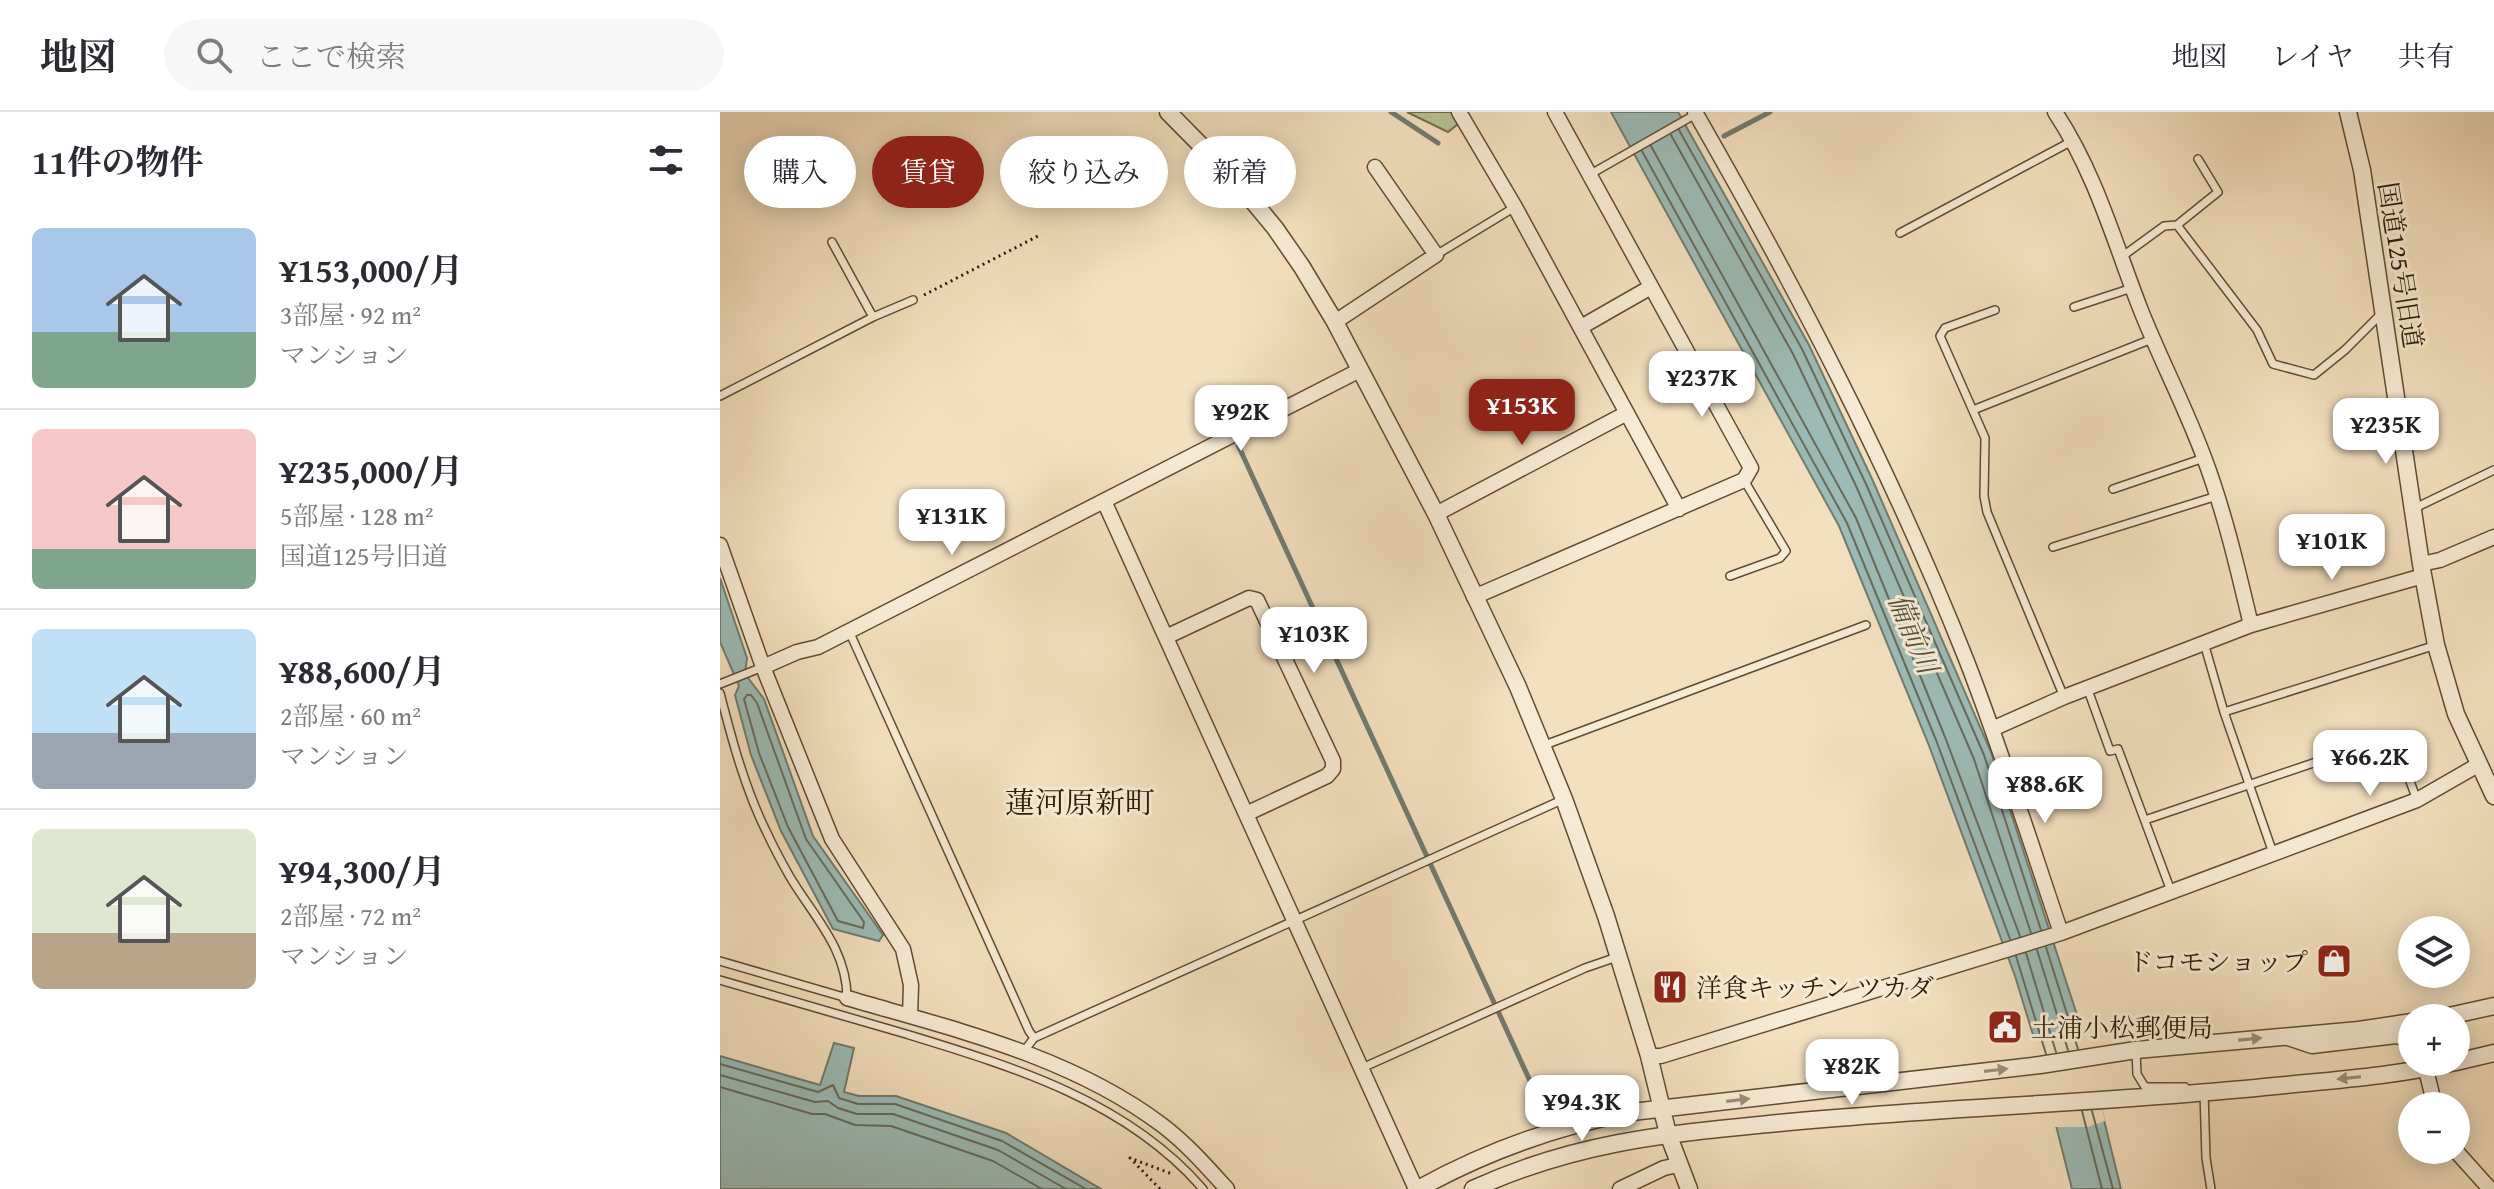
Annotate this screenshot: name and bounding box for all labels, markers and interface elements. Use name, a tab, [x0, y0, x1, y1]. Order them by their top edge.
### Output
search box	[164, 19, 724, 91]
text: 地図	[40, 28, 116, 84]
icon: search	[192, 33, 236, 77]
text: ここで検索	[256, 34, 406, 78]
text: 地図	[2171, 35, 2227, 76]
text: レイヤ	[2271, 35, 2354, 76]
text: 共有	[2398, 35, 2454, 76]
chip: 購入	[744, 136, 856, 208]
chip: 賃貸	[872, 136, 984, 208]
chip: 絞り込み	[1000, 136, 1168, 208]
chip: 新着	[1184, 136, 1296, 208]
text: 11件の物件	[32, 137, 203, 186]
icon: filters	[644, 138, 688, 182]
street label: 国道125号旧道	[2369, 179, 2433, 351]
text: ¥153,000/月	[280, 245, 463, 294]
icon: home	[96, 260, 192, 356]
text: 3部屋 · 92 m²	[280, 295, 421, 334]
text: マンション	[280, 335, 409, 374]
pin: ¥237K	[1646, 351, 1758, 419]
text: ¥237K	[1667, 357, 1737, 396]
pin: ¥153K	[1466, 379, 1578, 447]
pin: ¥92K	[1194, 385, 1288, 453]
text: ¥153K	[1487, 385, 1557, 424]
text: ¥92K	[1213, 391, 1269, 430]
pin: ¥235K	[2330, 398, 2442, 466]
text: ¥235K	[2351, 404, 2421, 443]
text: ¥235,000/月	[280, 446, 463, 495]
icon: home	[96, 461, 192, 557]
pin: ¥131K	[896, 489, 1008, 557]
text: ¥131K	[917, 495, 987, 534]
text: 5部屋 · 128 m²	[280, 496, 434, 535]
pin: ¥101K	[2276, 514, 2388, 582]
text: ¥101K	[2297, 520, 2367, 559]
text: 国道125号旧道	[280, 536, 448, 575]
water label: 備前川	[1879, 586, 1950, 682]
pin: ¥103K	[1258, 607, 1370, 675]
text: ¥103K	[1279, 613, 1349, 652]
text: ¥88,600/月	[280, 646, 446, 695]
icon: home	[96, 661, 192, 757]
text: 2部屋 · 60 m²	[280, 696, 421, 735]
pin: ¥66.2K	[2305, 730, 2435, 798]
text: マンション	[280, 736, 409, 775]
text: ¥66.2K	[2331, 736, 2409, 775]
pin: ¥88.6K	[1980, 757, 2110, 825]
text: ¥88.6K	[2006, 763, 2084, 802]
district label: 蓮河原新町	[1005, 780, 1155, 824]
text: ¥94,300/月	[280, 846, 446, 895]
icon: home	[96, 861, 192, 957]
text: 2部屋 · 72 m²	[280, 896, 421, 935]
map controls	[2398, 916, 2470, 1164]
button: layers	[2398, 916, 2470, 988]
text: マンション	[280, 936, 409, 975]
place label: ドコモショップ	[2128, 942, 2308, 981]
shop icon: ドコモショップ	[2315, 942, 2353, 980]
restaurant icon: 洋食キッチン ツカダ	[1651, 968, 1689, 1006]
place label: 洋食キッチン ツカダ	[1696, 968, 1934, 1007]
button: +	[2398, 1004, 2470, 1076]
public building icon: 土浦小松郵便局	[1986, 1008, 2024, 1046]
place label: 土浦小松郵便局	[2031, 1008, 2213, 1047]
one-way arrow	[2238, 1032, 2263, 1045]
pin: ¥82K	[1805, 1039, 1899, 1107]
text: ¥82K	[1824, 1045, 1880, 1084]
one-way arrow	[1984, 1064, 2009, 1077]
one-way arrow	[2336, 1072, 2361, 1085]
pin: ¥94.3K	[1517, 1075, 1647, 1143]
text: ¥94.3K	[1543, 1081, 1621, 1120]
button: −	[2398, 1092, 2470, 1164]
one-way arrow	[1726, 1093, 1751, 1106]

